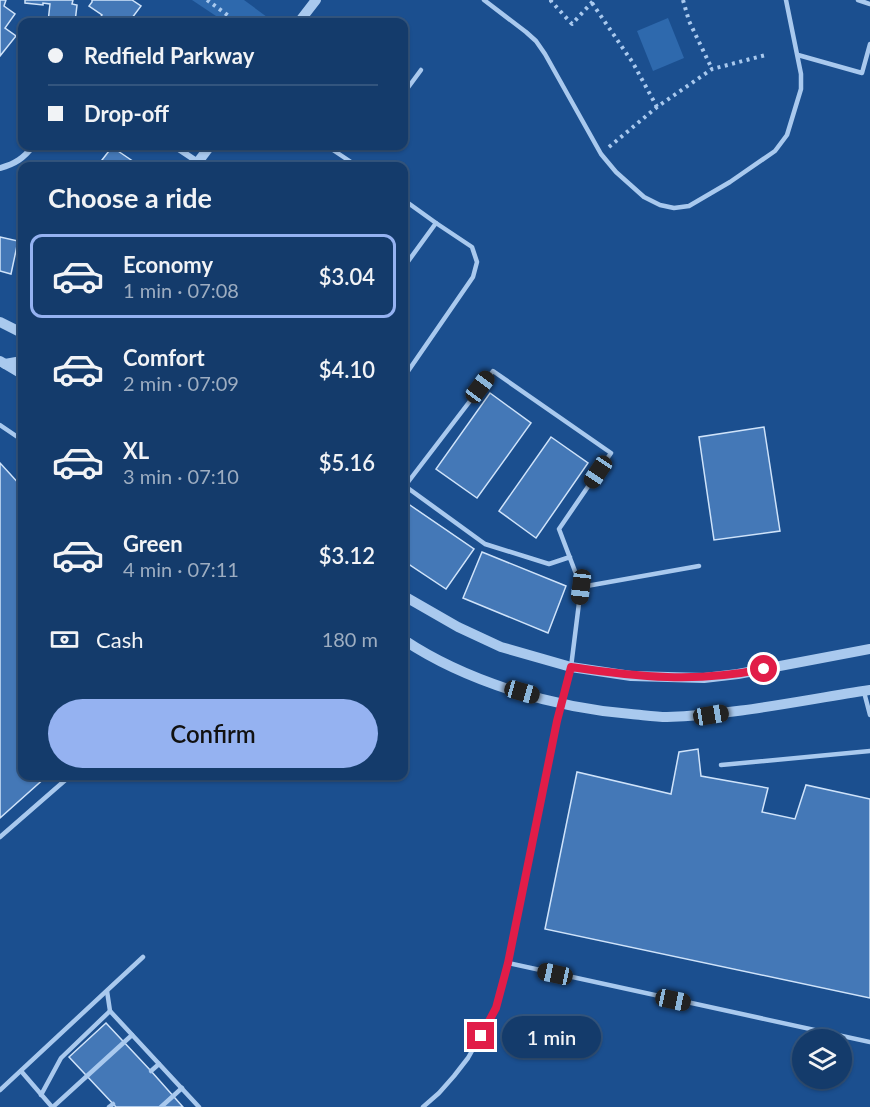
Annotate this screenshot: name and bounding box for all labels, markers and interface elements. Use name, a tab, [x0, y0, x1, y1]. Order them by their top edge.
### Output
text: Redfield Parkway	[84, 42, 254, 69]
text: Drop-off	[84, 100, 169, 127]
text: Choose a ride	[48, 181, 212, 214]
icon: car	[51, 249, 105, 303]
text: Economy	[123, 251, 213, 278]
text: $3.04	[319, 263, 375, 290]
text: 1 min · 07:08	[123, 278, 239, 302]
icon: car	[51, 342, 105, 396]
text: Comfort	[123, 344, 205, 371]
text: $4.10	[319, 356, 375, 383]
car	[462, 367, 498, 407]
text: 2 min · 07:09	[123, 371, 239, 395]
icon: car	[51, 435, 105, 489]
text: XL	[123, 437, 149, 464]
text: $5.16	[319, 449, 375, 476]
car	[580, 452, 616, 492]
text: 3 min · 07:10	[123, 464, 239, 488]
icon: car	[51, 528, 105, 582]
text: Green	[123, 530, 183, 557]
text: $3.12	[319, 542, 375, 569]
text: 4 min · 07:11	[123, 557, 239, 581]
car	[570, 568, 592, 606]
icon: cash	[48, 623, 81, 656]
text: Cash	[96, 626, 143, 653]
text: 180 m	[322, 627, 378, 651]
route start	[750, 655, 777, 682]
car	[502, 678, 542, 706]
button: Confirm	[48, 699, 378, 768]
car	[692, 703, 730, 727]
car	[536, 961, 574, 987]
car	[654, 987, 692, 1013]
callout: 1 min	[502, 1015, 601, 1057]
route end	[467, 1022, 494, 1049]
text: 1 min	[527, 1025, 576, 1049]
map controls	[792, 1029, 852, 1089]
button: layers	[792, 1029, 852, 1089]

